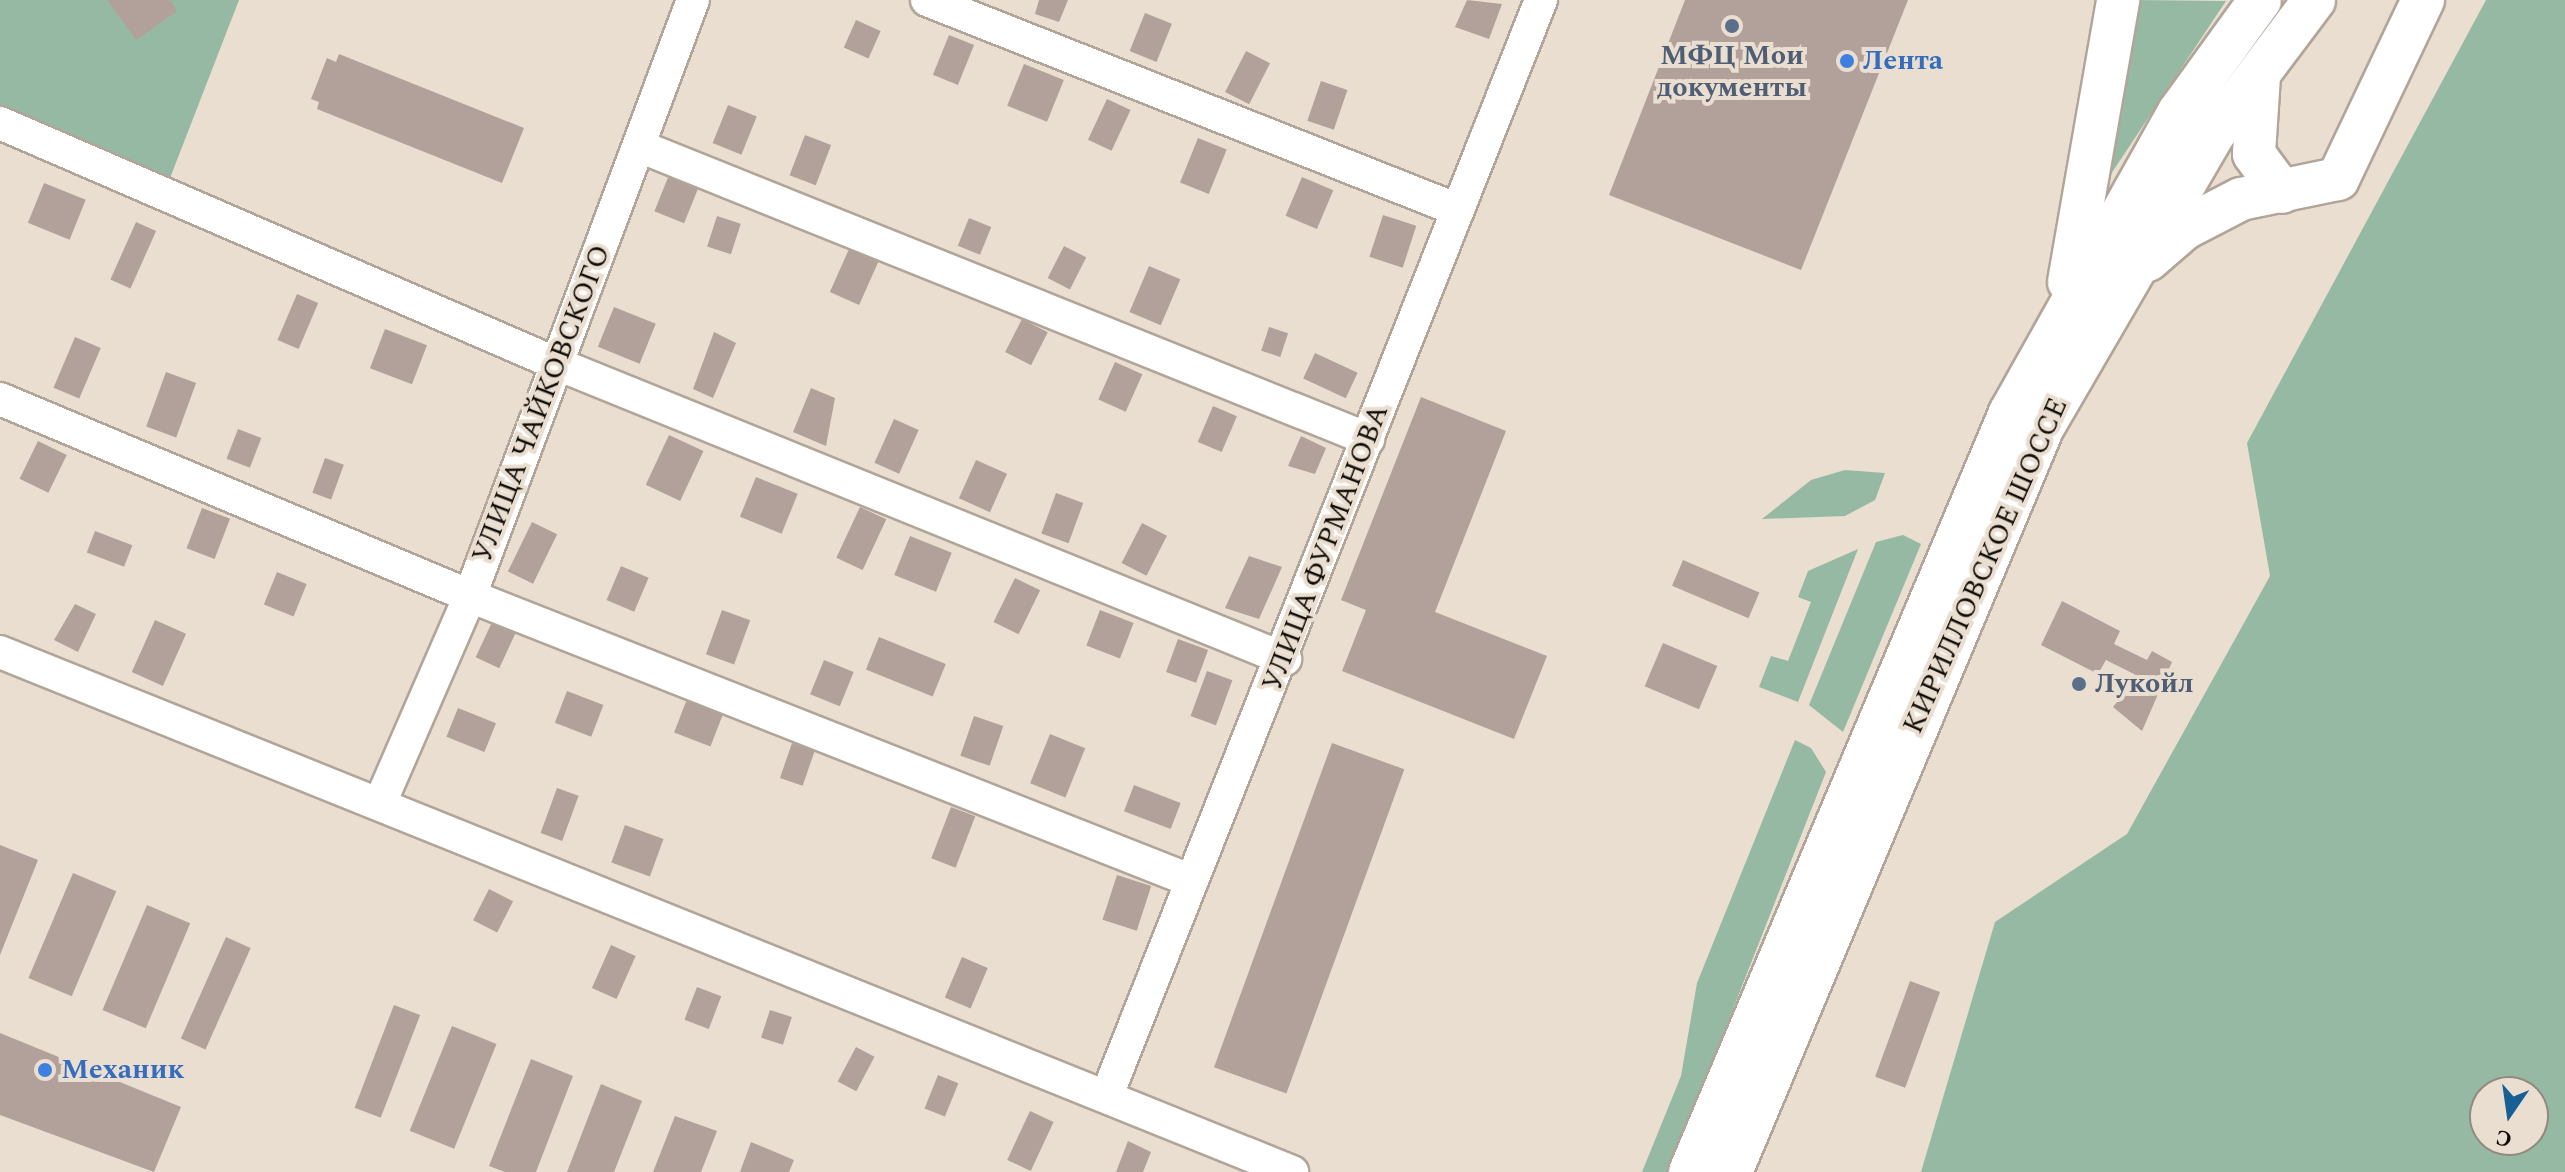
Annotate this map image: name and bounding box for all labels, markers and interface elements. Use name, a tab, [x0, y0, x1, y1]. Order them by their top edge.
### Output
marker: МФЦ Мои документы	[1723, 17, 1741, 35]
place label: МФЦ Мои документы	[1657, 39, 1807, 105]
place label: Лента	[1863, 44, 1943, 78]
marker: Лента	[1838, 52, 1856, 70]
street label: УЛИЦА ЧАЙКОВСКОГО	[466, 240, 618, 568]
street label: КИРИЛЛОВСКОЕ ШОССЕ	[1897, 393, 2075, 739]
street label: УЛИЦА ФУРМАНОВА	[1256, 400, 1396, 696]
place label: Лукойл	[2095, 667, 2194, 701]
marker: Лукойл	[2070, 675, 2088, 693]
place label: Механик	[61, 1053, 184, 1087]
marker: Механик	[36, 1061, 54, 1079]
north arrow	[2469, 1076, 2549, 1156]
text: С	[2493, 1120, 2515, 1156]

